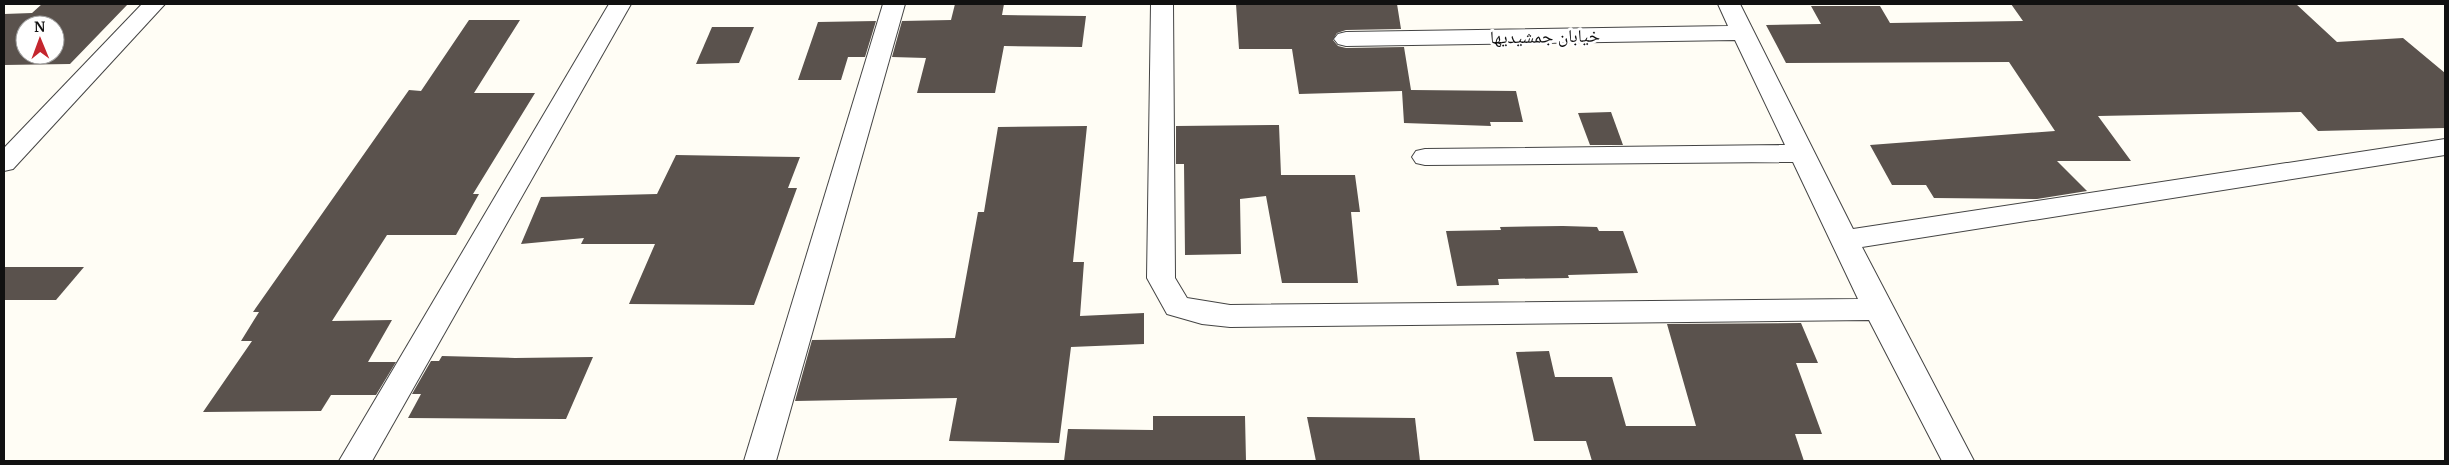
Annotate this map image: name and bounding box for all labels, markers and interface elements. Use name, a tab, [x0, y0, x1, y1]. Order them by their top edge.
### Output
north arrow	[15, 15, 65, 65]
text: N	[34, 18, 45, 36]
street label: خیابان جمشیدیها	[1490, 24, 1600, 48]

